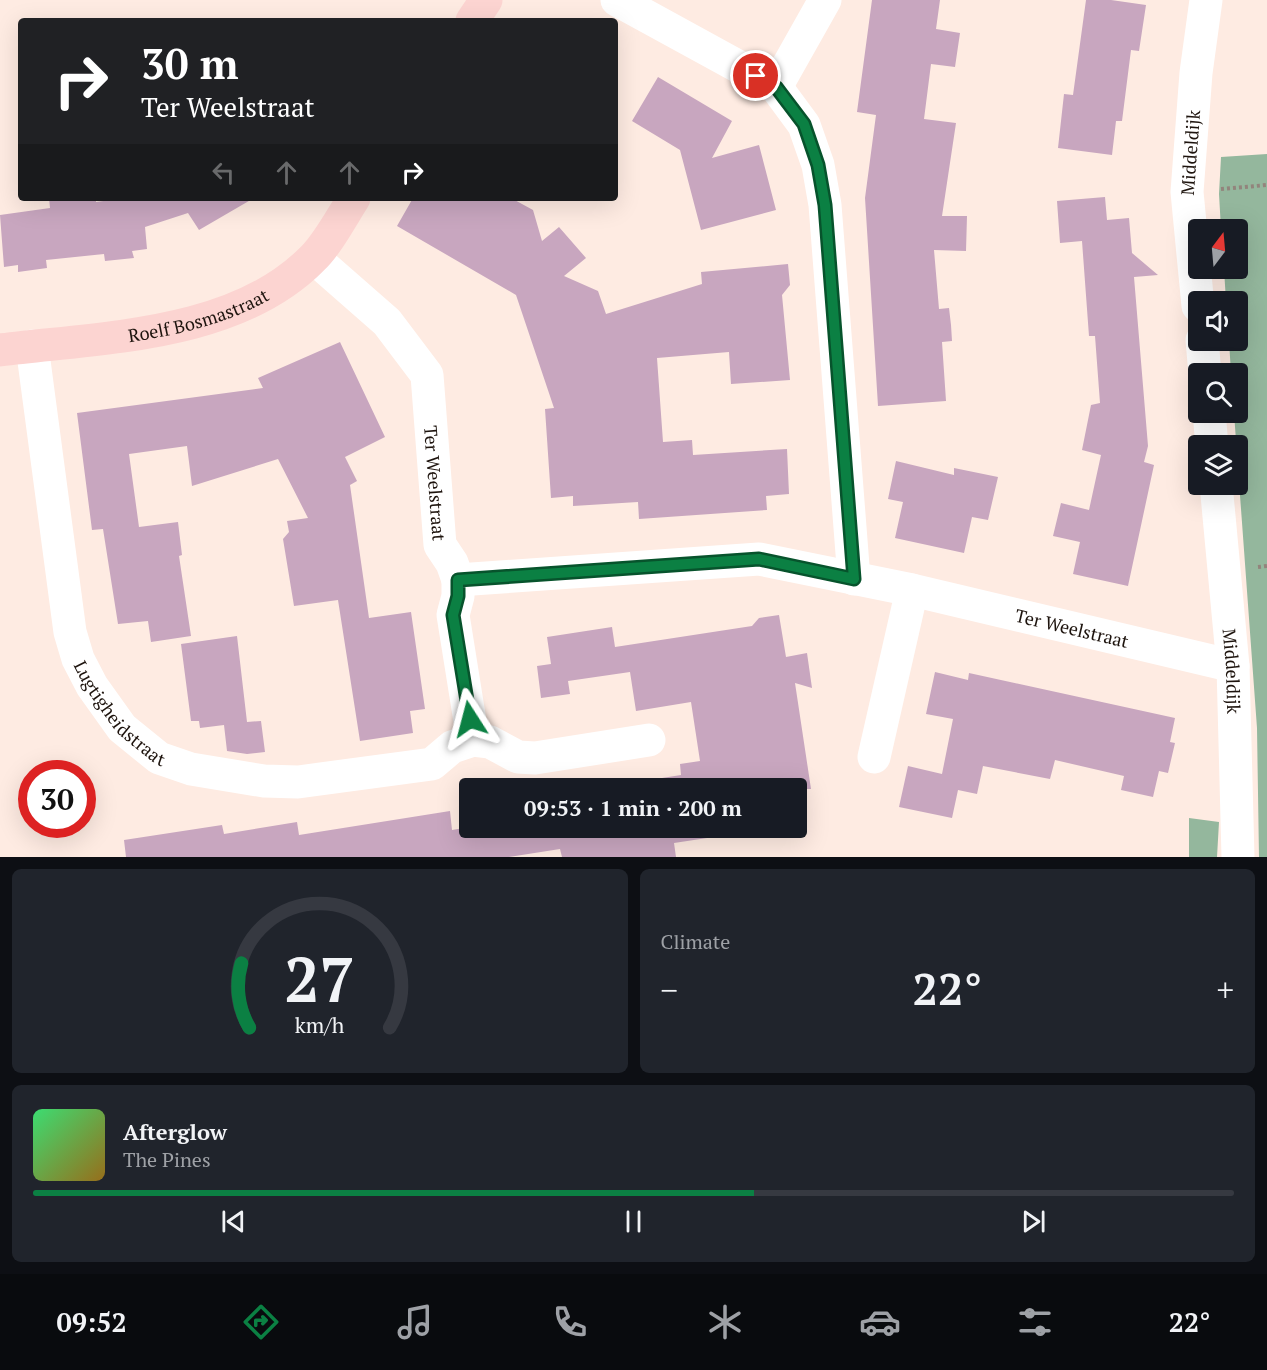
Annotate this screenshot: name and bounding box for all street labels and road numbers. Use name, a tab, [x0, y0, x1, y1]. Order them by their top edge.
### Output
street label: Middeldijk	[1175, 108, 1205, 196]
street label: Roelf Bosmastraat	[126, 283, 273, 347]
street label: Ter Weelstraat	[419, 425, 452, 542]
street label: Ter Weelstraat	[1013, 603, 1132, 653]
street label: Middeldijk	[1218, 628, 1246, 715]
street label: Lugtigheidstraat	[69, 656, 169, 771]

